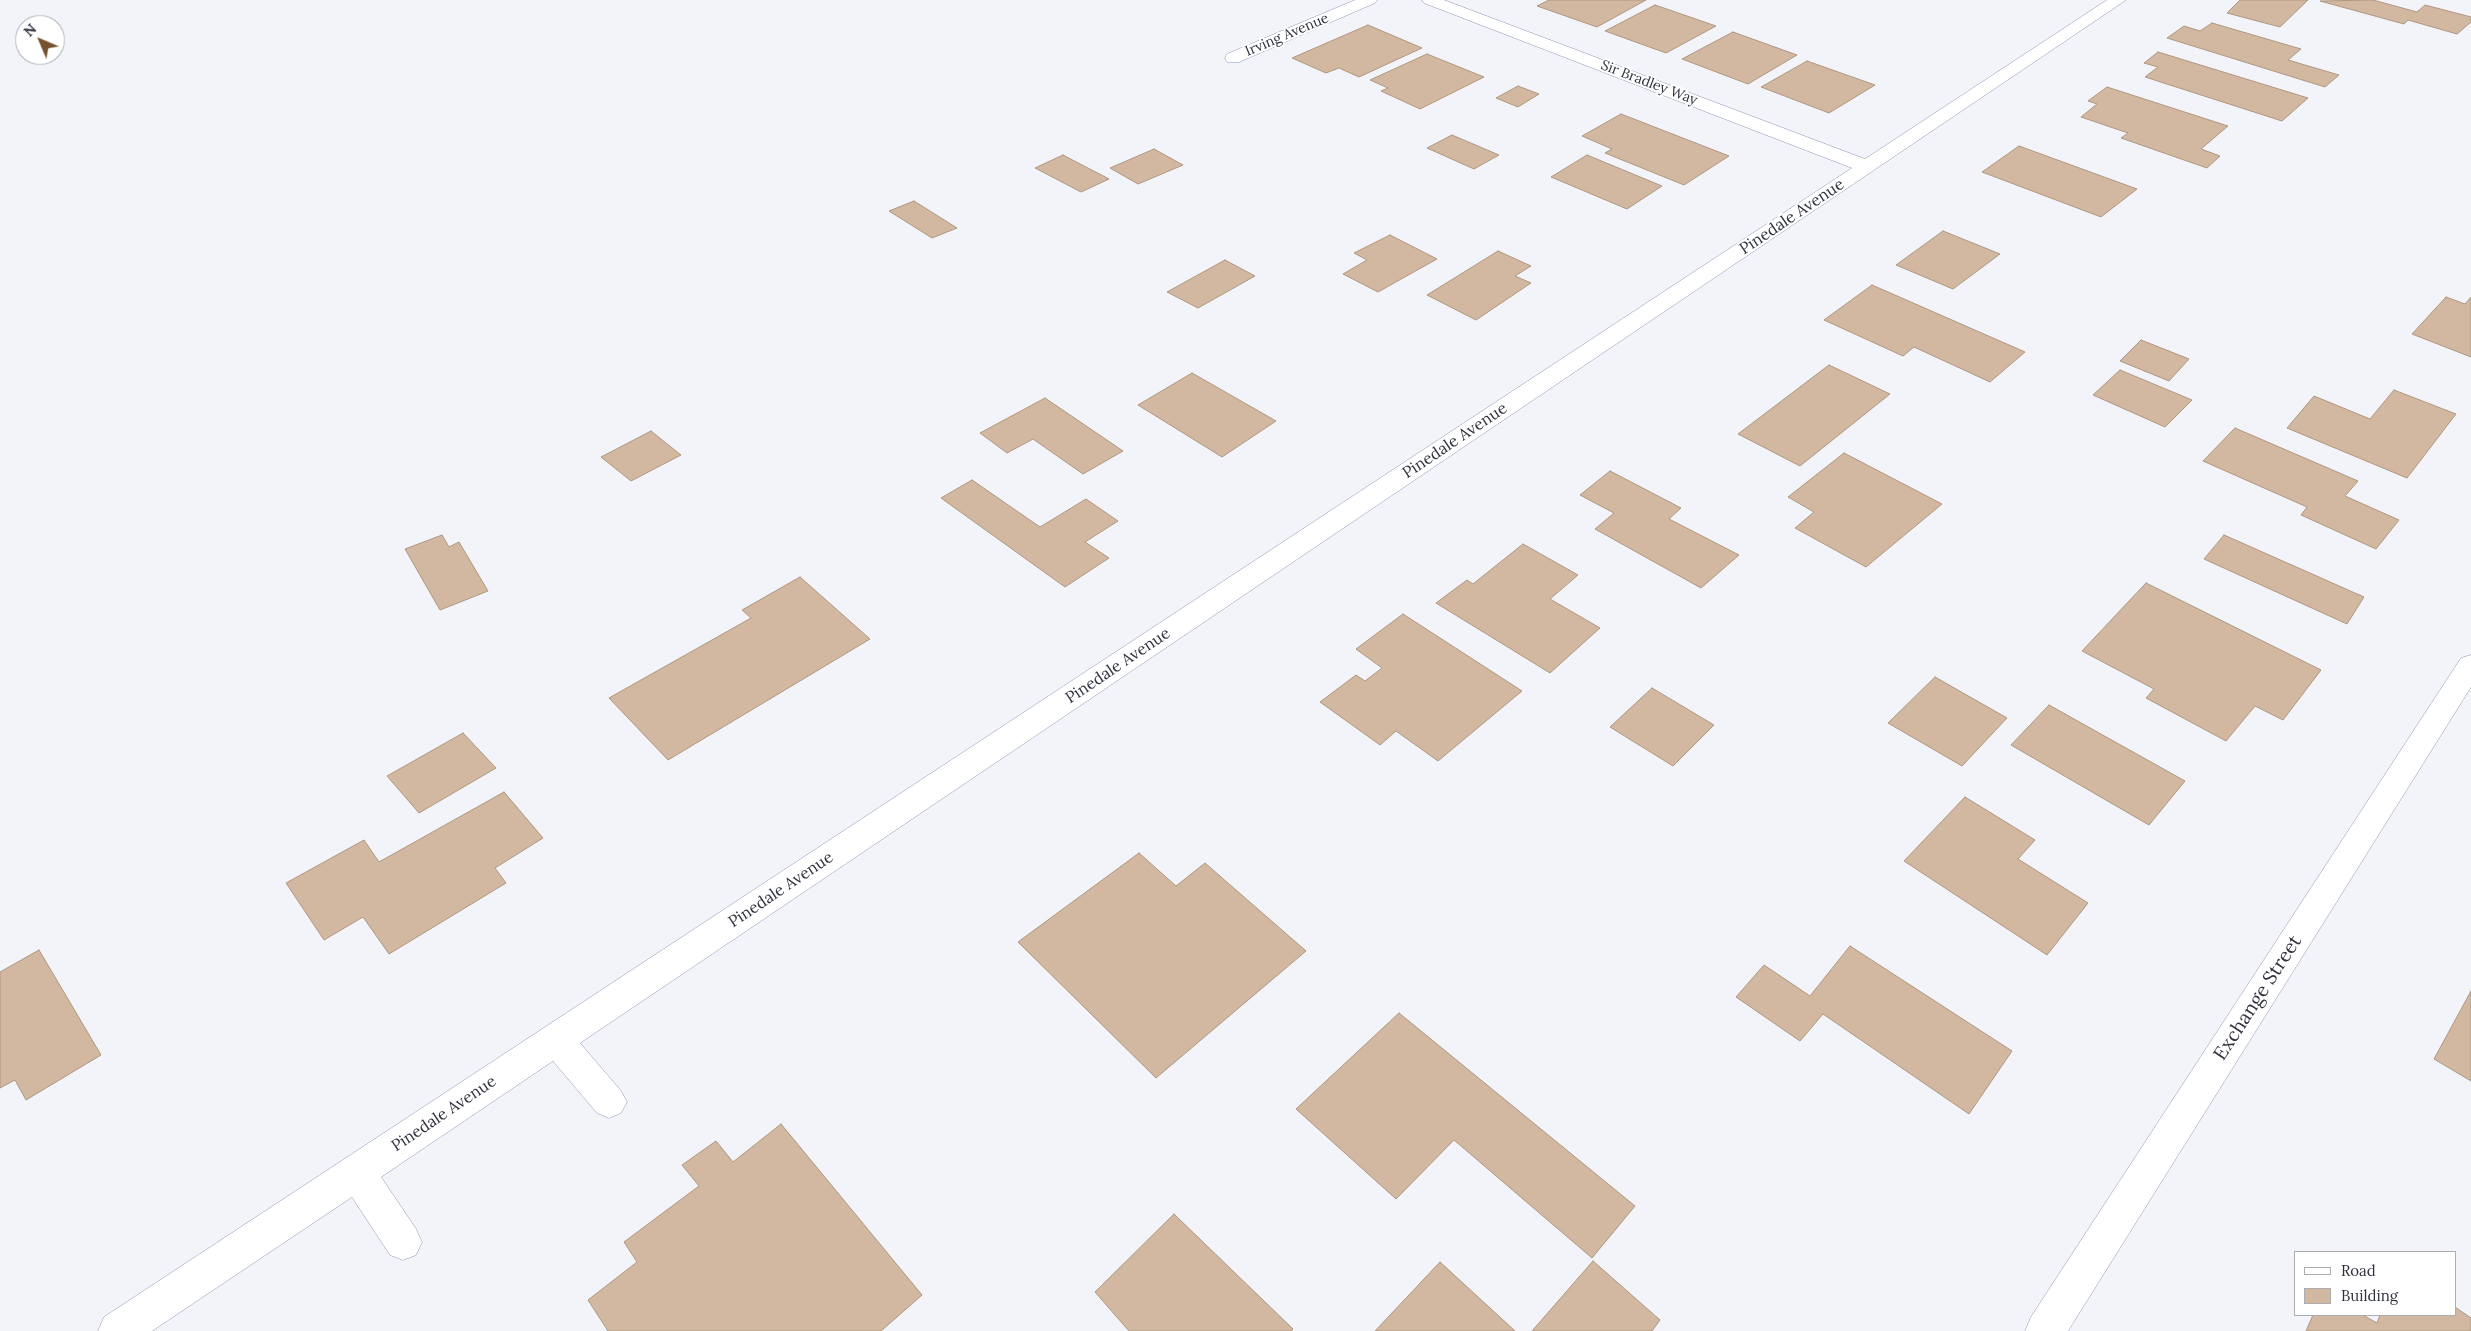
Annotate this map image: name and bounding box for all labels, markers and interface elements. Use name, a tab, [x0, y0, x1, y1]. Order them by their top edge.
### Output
street label: Irving Avenue	[1243, 10, 1331, 60]
north arrow	[15, 15, 65, 65]
text: N	[20, 20, 40, 40]
street label: Sir Bradley Way	[1598, 57, 1700, 109]
street label: Pinedale Avenue	[1736, 175, 1848, 259]
street label: Pinedale Avenue	[1399, 399, 1511, 483]
street label: Pinedale Avenue	[1062, 624, 1174, 708]
street label: Pinedale Avenue	[725, 848, 837, 932]
street label: Exchange Street	[2209, 931, 2307, 1065]
street label: Pinedale Avenue	[388, 1072, 500, 1156]
legend	[2294, 1251, 2456, 1316]
text: Road	[2341, 1261, 2376, 1280]
text: Building	[2341, 1286, 2398, 1305]

